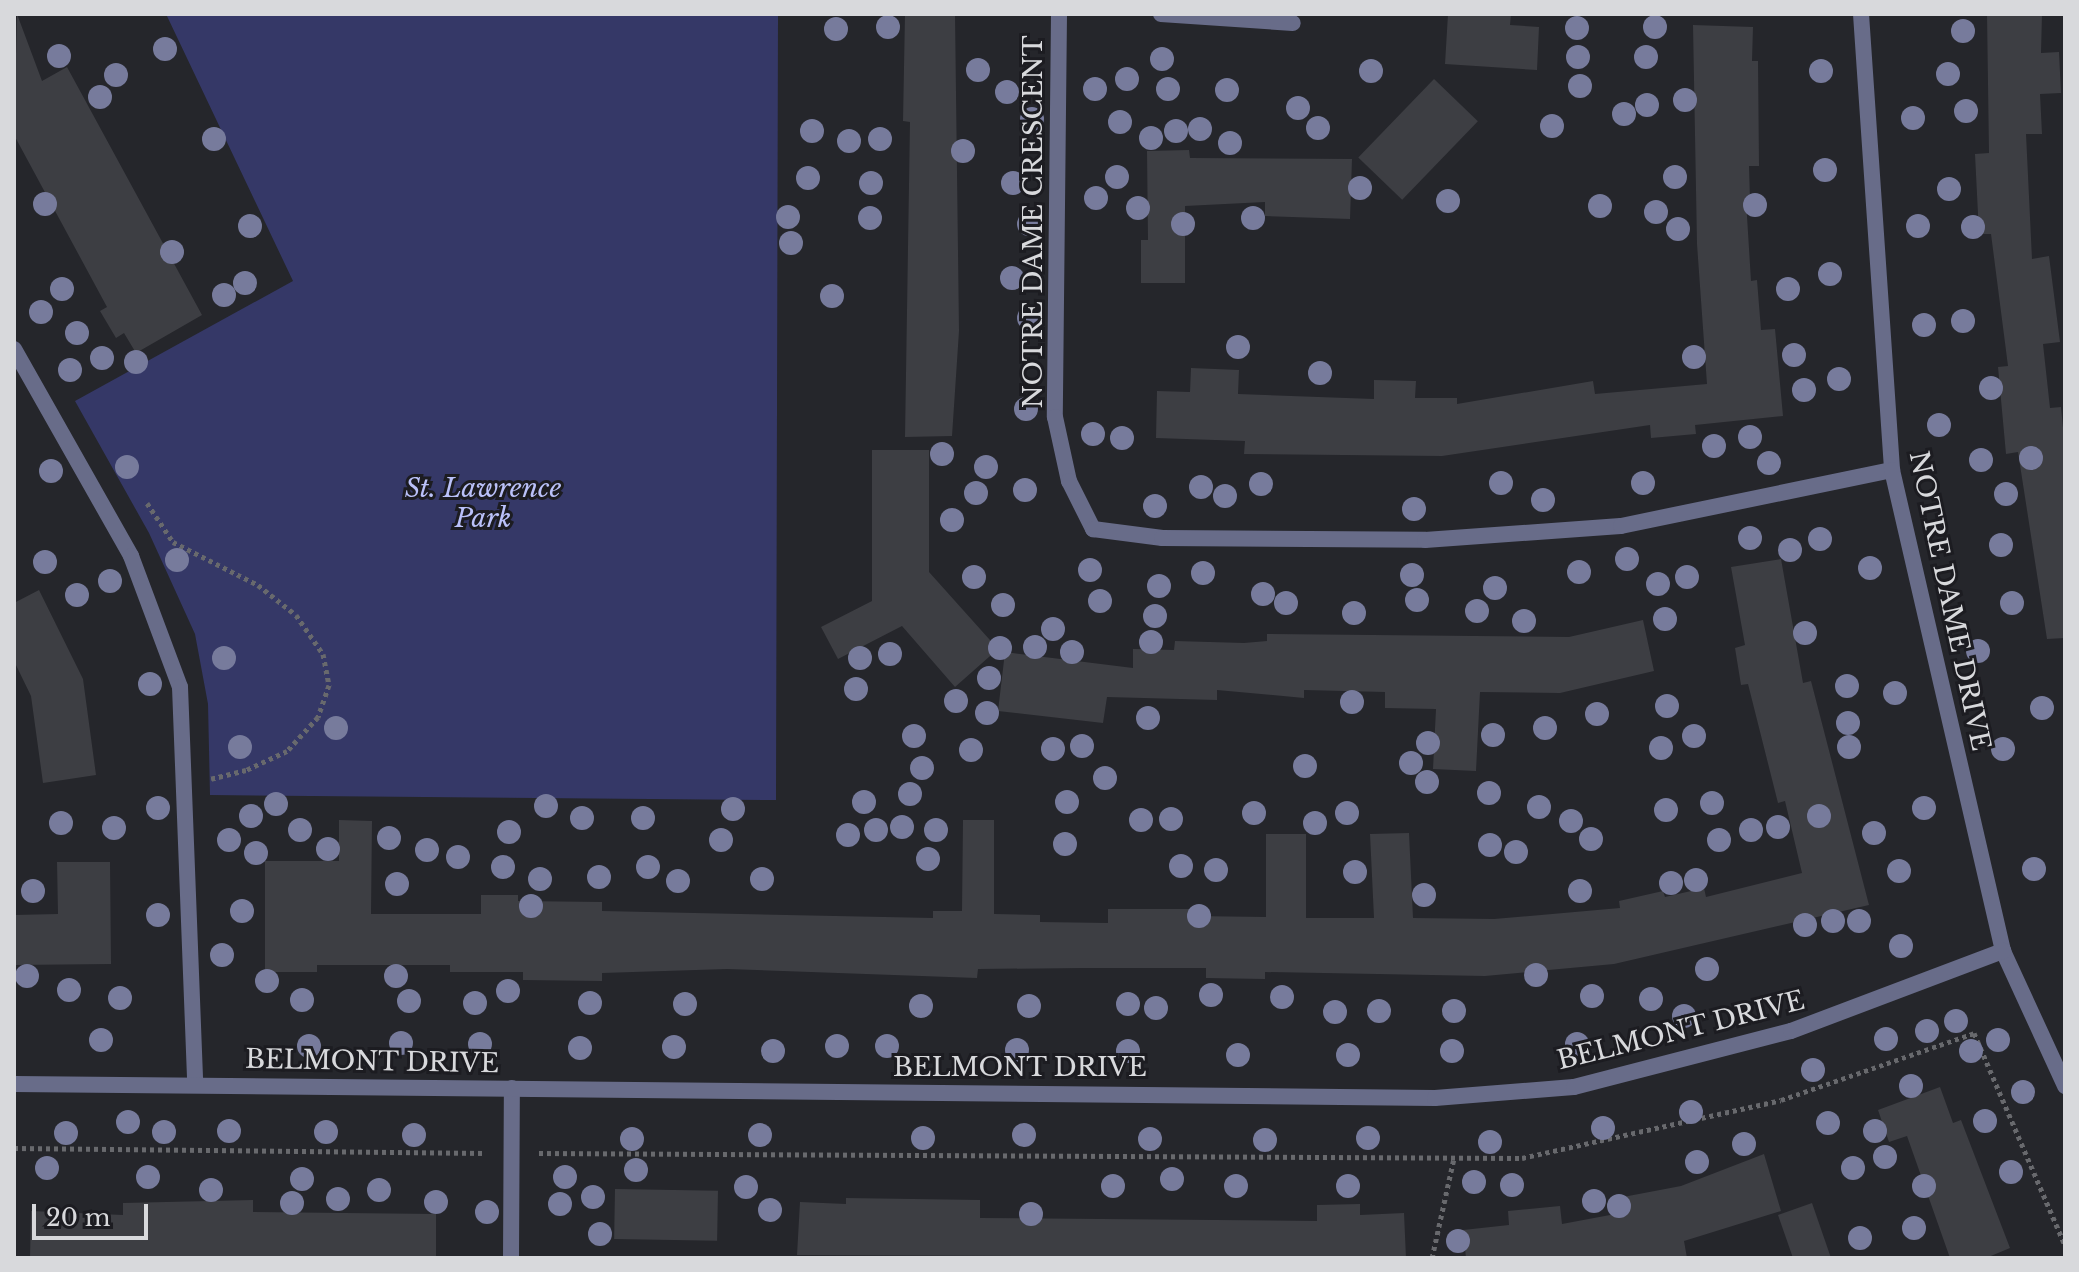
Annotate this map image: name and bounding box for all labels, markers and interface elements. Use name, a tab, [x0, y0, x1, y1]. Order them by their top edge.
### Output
street label: NOTRE DAME CRESCENT	[1018, 35, 1050, 409]
street label: NOTRE DAME DRIVE	[1902, 448, 1996, 754]
park label: St. Lawrence Park	[405, 473, 561, 534]
street label: BELMONT DRIVE	[1554, 985, 1808, 1077]
street label: BELMONT DRIVE	[244, 1044, 500, 1080]
street label: BELMONT DRIVE	[893, 1052, 1147, 1084]
scale bar	[36, 1188, 152, 1238]
text: 20 m	[46, 1203, 111, 1232]

